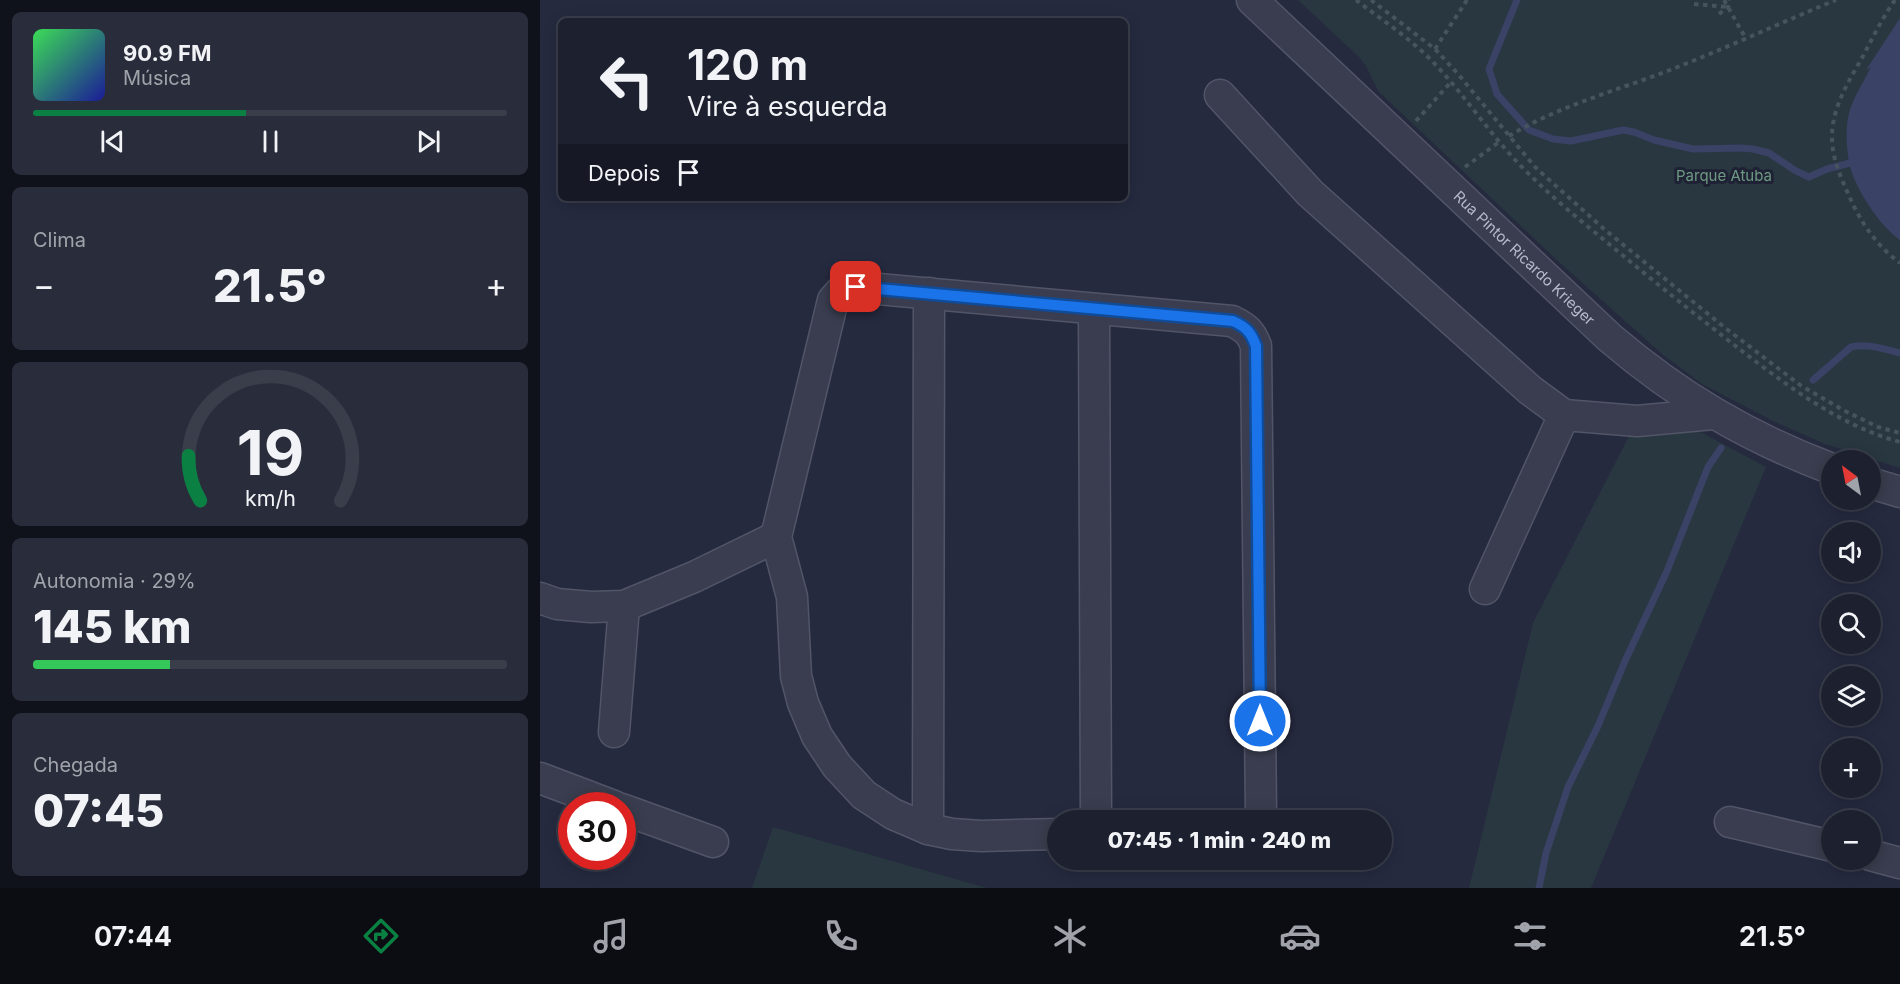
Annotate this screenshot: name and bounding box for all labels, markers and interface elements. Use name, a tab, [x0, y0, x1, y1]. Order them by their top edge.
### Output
text: 120 m	[687, 39, 808, 90]
text: 90.9 FM	[123, 40, 211, 66]
icon: left	[588, 42, 666, 120]
text: Música	[123, 66, 191, 90]
text: Vire à esquerda	[687, 90, 888, 123]
icon: previous	[96, 125, 129, 158]
icon: pause	[254, 125, 287, 158]
icon: next	[412, 125, 445, 158]
icon: arrive	[672, 156, 705, 189]
text: Depois	[588, 160, 660, 186]
park label: Parque Atuba	[1676, 166, 1772, 185]
street label: Rua Pintor Ricardo Krieger	[1450, 186, 1599, 329]
text: Clima	[33, 228, 86, 252]
text: 21.5°	[213, 258, 327, 313]
pin	[830, 261, 881, 312]
text: −	[33, 265, 55, 305]
text: +	[485, 265, 507, 305]
icon: arrive	[839, 270, 872, 303]
text: 19	[236, 415, 304, 490]
north arrow	[1821, 450, 1881, 510]
map controls	[1821, 450, 1881, 870]
text: km/h	[245, 485, 295, 511]
button: sound	[1821, 522, 1881, 582]
text: Autonomia · 29%	[33, 569, 196, 593]
button: search	[1821, 594, 1881, 654]
text: 145 km	[33, 599, 191, 654]
button: layers	[1821, 666, 1881, 726]
position arrow	[1228, 689, 1292, 753]
button: +	[1821, 738, 1881, 798]
text: Chegada	[33, 753, 118, 777]
text: 07:45	[33, 783, 164, 838]
speed limit sign: 30	[558, 792, 636, 870]
button: −	[1821, 810, 1881, 870]
text: 07:45 · 1 min · 240 m	[1108, 827, 1331, 853]
icon: directions	[360, 915, 402, 957]
icon: music	[590, 915, 632, 957]
icon: phone	[820, 915, 862, 957]
icon: climate	[1049, 915, 1091, 957]
icon: car	[1279, 915, 1321, 957]
icon: filters	[1509, 915, 1551, 957]
text: 07:44	[94, 920, 172, 953]
text: 21.5°	[1739, 920, 1806, 953]

